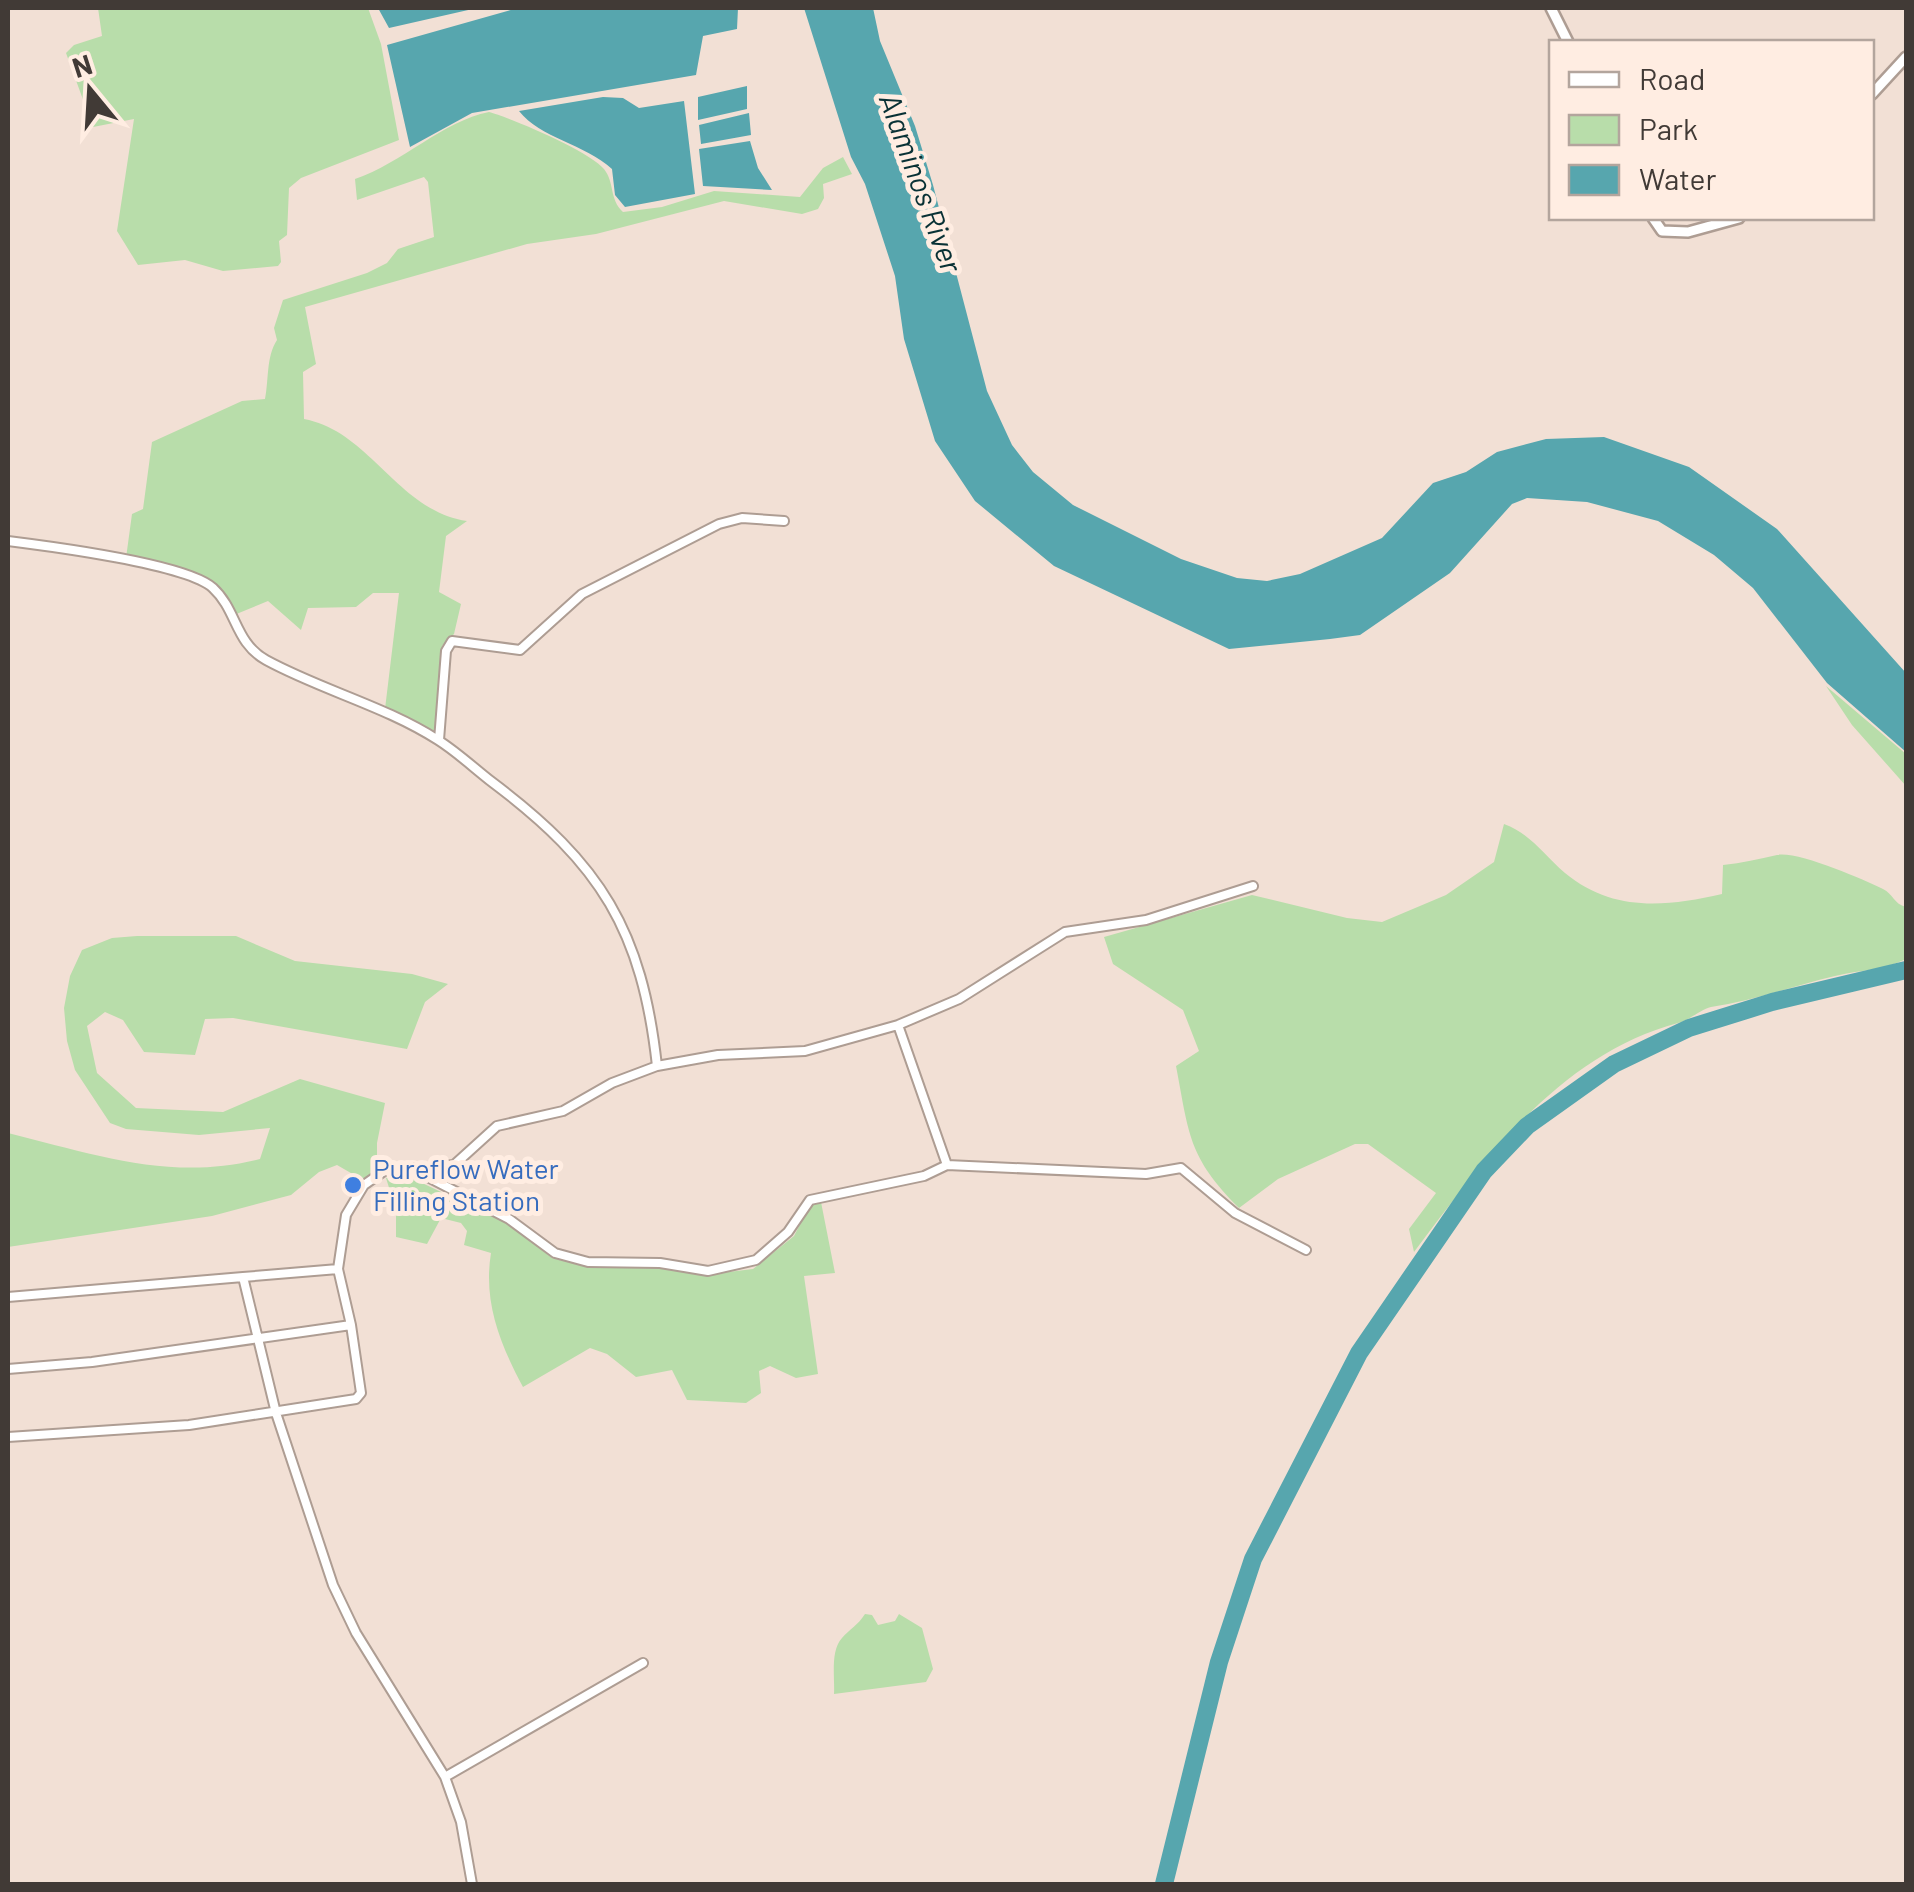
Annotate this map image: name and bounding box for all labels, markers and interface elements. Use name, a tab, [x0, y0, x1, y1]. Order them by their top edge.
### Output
north arrow	[40, 40, 140, 140]
legend	[1549, 40, 1874, 220]
text: N	[68, 46, 96, 84]
text: Road	[1639, 60, 1705, 96]
water label: Alaminos River	[873, 88, 971, 278]
text: Park	[1639, 110, 1698, 146]
text: Water	[1639, 160, 1717, 196]
place label: Pureflow Water Filling Station	[373, 1151, 559, 1217]
marker: Pureflow Water Filling Station	[342, 1174, 364, 1196]

